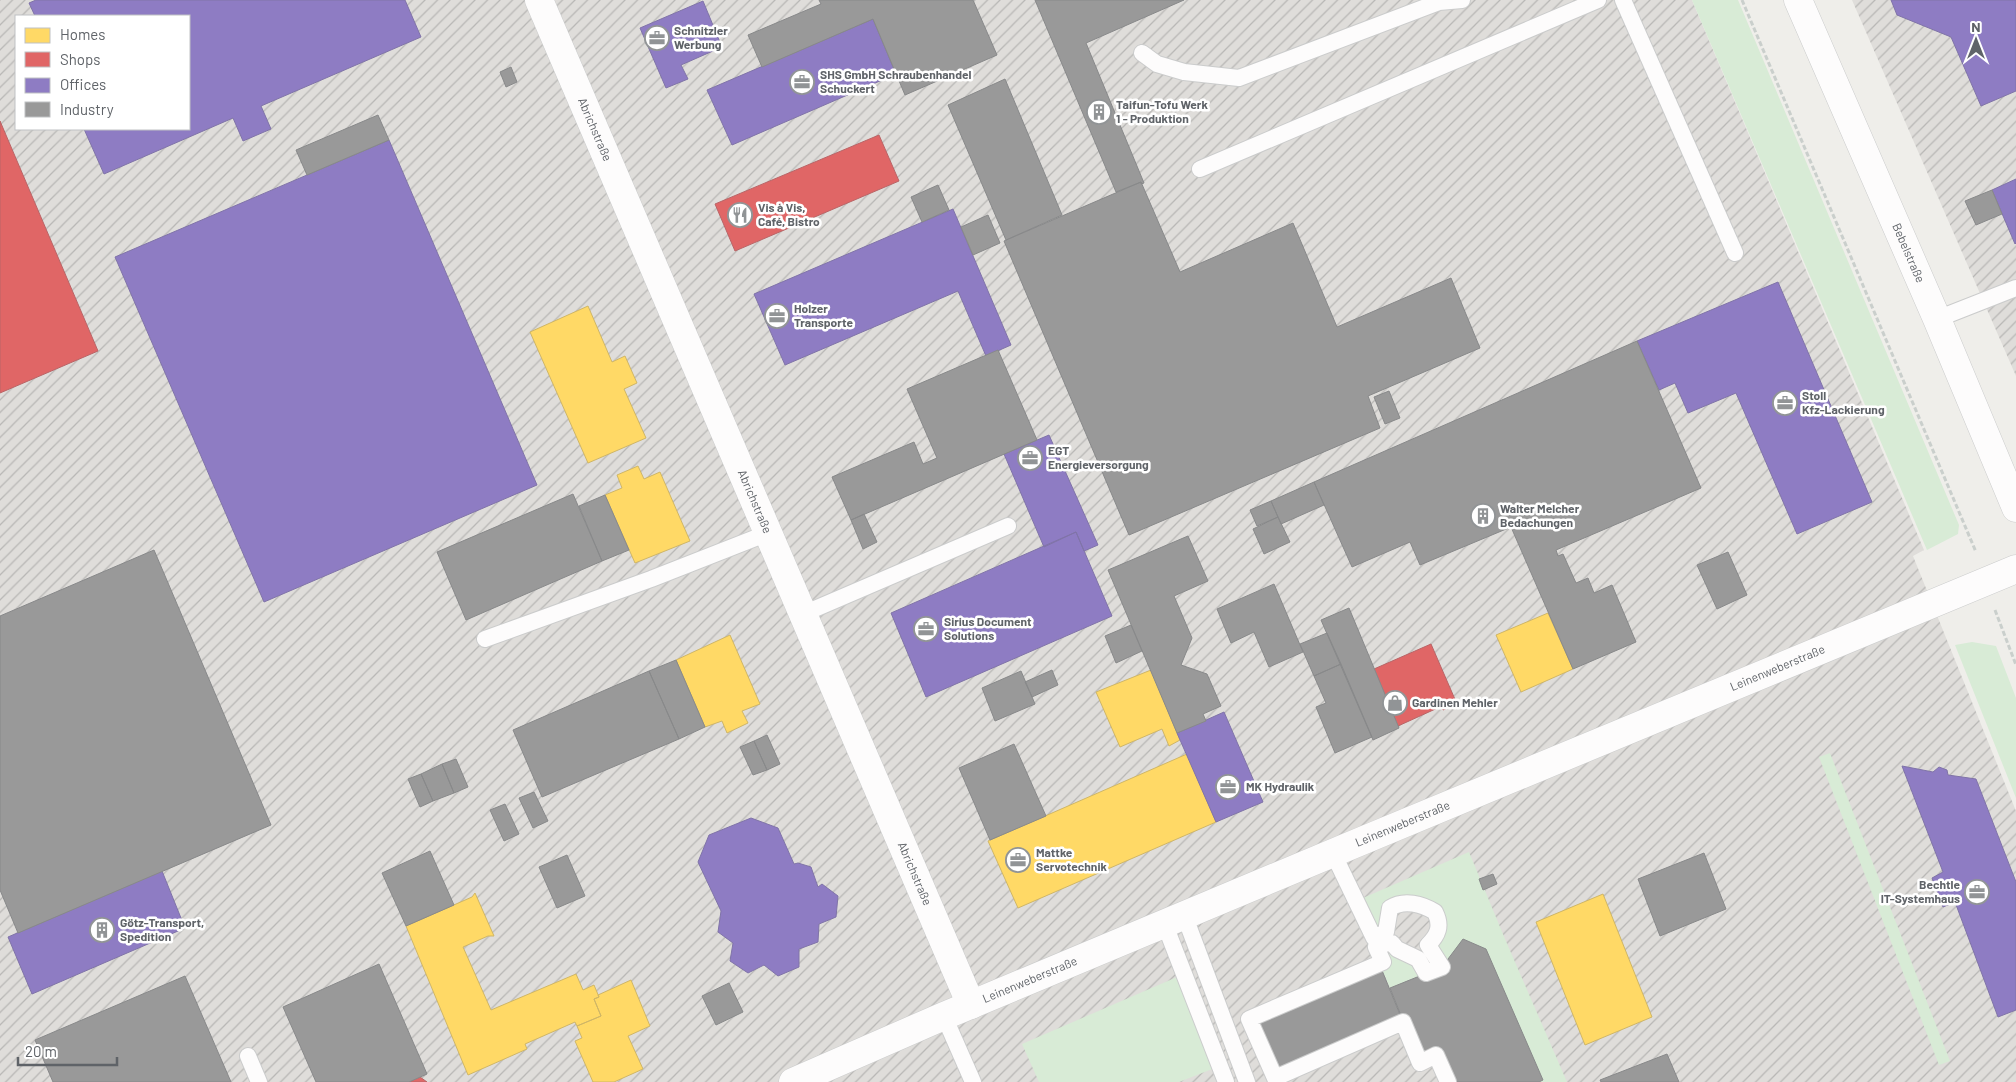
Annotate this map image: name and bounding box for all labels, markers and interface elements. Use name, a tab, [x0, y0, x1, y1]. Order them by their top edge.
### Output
legend	[15, 15, 190, 130]
north arrow	[1951, 15, 2001, 65]
text: N	[1971, 18, 1981, 35]
place label: Schnitzler Werbung	[674, 23, 728, 51]
text: Homes	[60, 25, 105, 43]
office icon: Schnitzler Werbung	[644, 25, 670, 51]
text: Shops	[60, 50, 100, 68]
place label: SHS GmbH Schraubenhandel Schuckert	[820, 67, 971, 95]
office icon: SHS GmbH Schraubenhandel Schuckert	[789, 69, 815, 95]
text: Offices	[60, 75, 106, 93]
street label: Abrichstraße	[576, 95, 615, 163]
place label: Taifun-Tofu Werk 1 - Produktion	[1116, 97, 1208, 125]
building icon: Taifun-Tofu Werk 1 - Produktion	[1086, 99, 1112, 125]
text: Industry	[60, 100, 114, 118]
place label: Vis à Vis, Café, Bistro	[758, 200, 820, 228]
restaurant icon: Vis à Vis, Café, Bistro	[727, 202, 753, 228]
street label: Bebelstraße	[1890, 221, 1928, 284]
place label: Holzer Transporte	[794, 301, 853, 329]
office icon: Holzer Transporte	[764, 303, 790, 329]
place label: Stoll Kfz-Lackierung	[1802, 388, 1885, 416]
office icon: Stoll Kfz-Lackierung	[1772, 390, 1798, 416]
place label: EGT Energieversorgung	[1048, 443, 1149, 471]
office icon: EGT Energieversorgung	[1017, 445, 1043, 471]
street label: Abrichstraße	[736, 467, 775, 535]
place label: Walter Melcher Bedachungen	[1500, 501, 1580, 529]
building icon: Walter Melcher Bedachungen	[1470, 503, 1496, 529]
place label: Sirius Document Solutions	[944, 614, 1032, 642]
office icon: Sirius Document Solutions	[913, 616, 939, 642]
street label: Leinenweberstraße	[1728, 641, 1827, 693]
shop icon: Gardinen Mehler	[1382, 690, 1408, 716]
place label: Gardinen Mehler	[1412, 695, 1498, 709]
office icon: MK Hydraulik	[1215, 774, 1241, 800]
place label: MK Hydraulik	[1246, 779, 1315, 793]
street label: Leinenweberstraße	[1353, 797, 1452, 849]
street label: Abrichstraße	[896, 839, 935, 907]
place label: Mattke Servotechnik	[1036, 845, 1107, 873]
office icon: Mattke Servotechnik	[1005, 847, 1031, 873]
place label: Bechtle IT-Systemhaus	[1881, 877, 1960, 905]
office icon: Bechtle IT-Systemhaus	[1964, 879, 1990, 905]
place label: Götz-Transport, Spedition	[120, 915, 204, 943]
building icon: Götz-Transport, Spedition	[89, 917, 115, 943]
street label: Leinenweberstraße	[980, 953, 1079, 1005]
scale bar	[18, 1034, 116, 1066]
text: 20 m	[25, 1042, 57, 1060]

